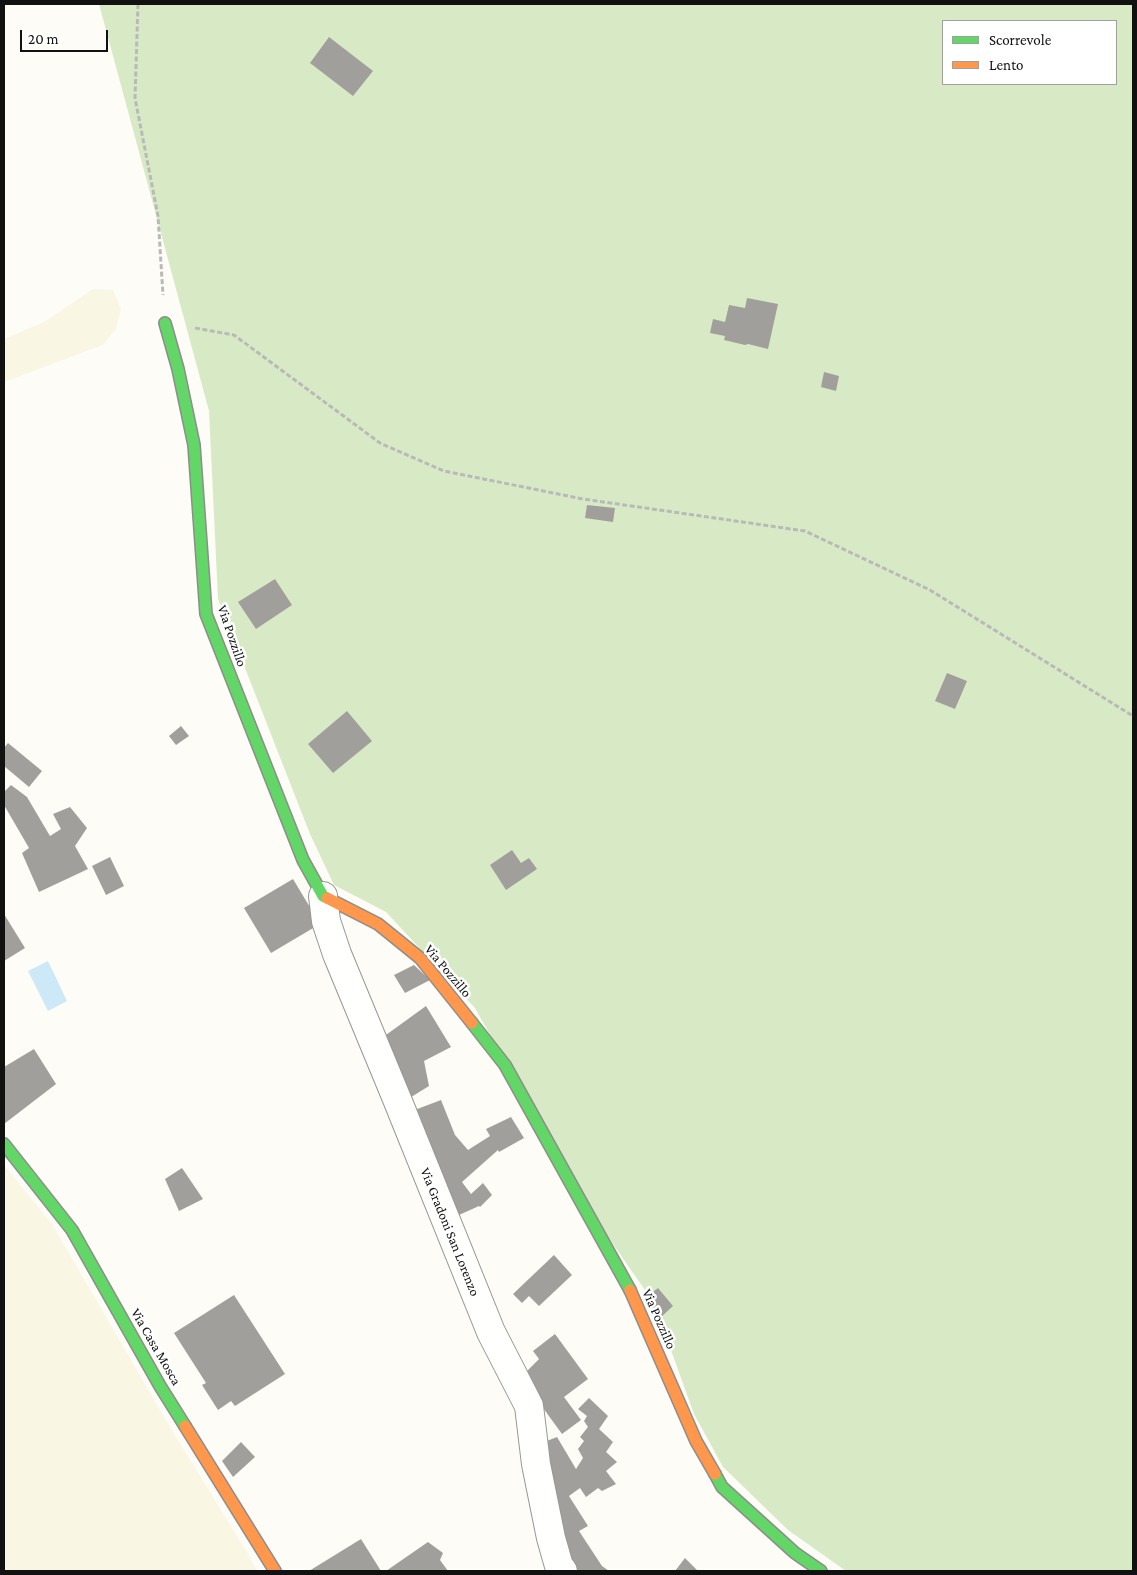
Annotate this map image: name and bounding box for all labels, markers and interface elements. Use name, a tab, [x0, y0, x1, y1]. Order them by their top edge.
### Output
scale bar	[22, 20, 110, 52]
legend	[942, 20, 1117, 85]
text: 20 m	[28, 31, 59, 47]
text: Scorrevole	[989, 32, 1051, 48]
text: Lento	[989, 57, 1023, 73]
street label: Via Pozzillo	[214, 603, 250, 669]
street label: Via Pozzillo	[421, 941, 475, 1001]
street label: Via Gradoni San Lorenzo	[417, 1165, 483, 1299]
street label: Via Pozzillo	[638, 1286, 680, 1352]
street label: Via Casa Mosca	[127, 1305, 185, 1389]

